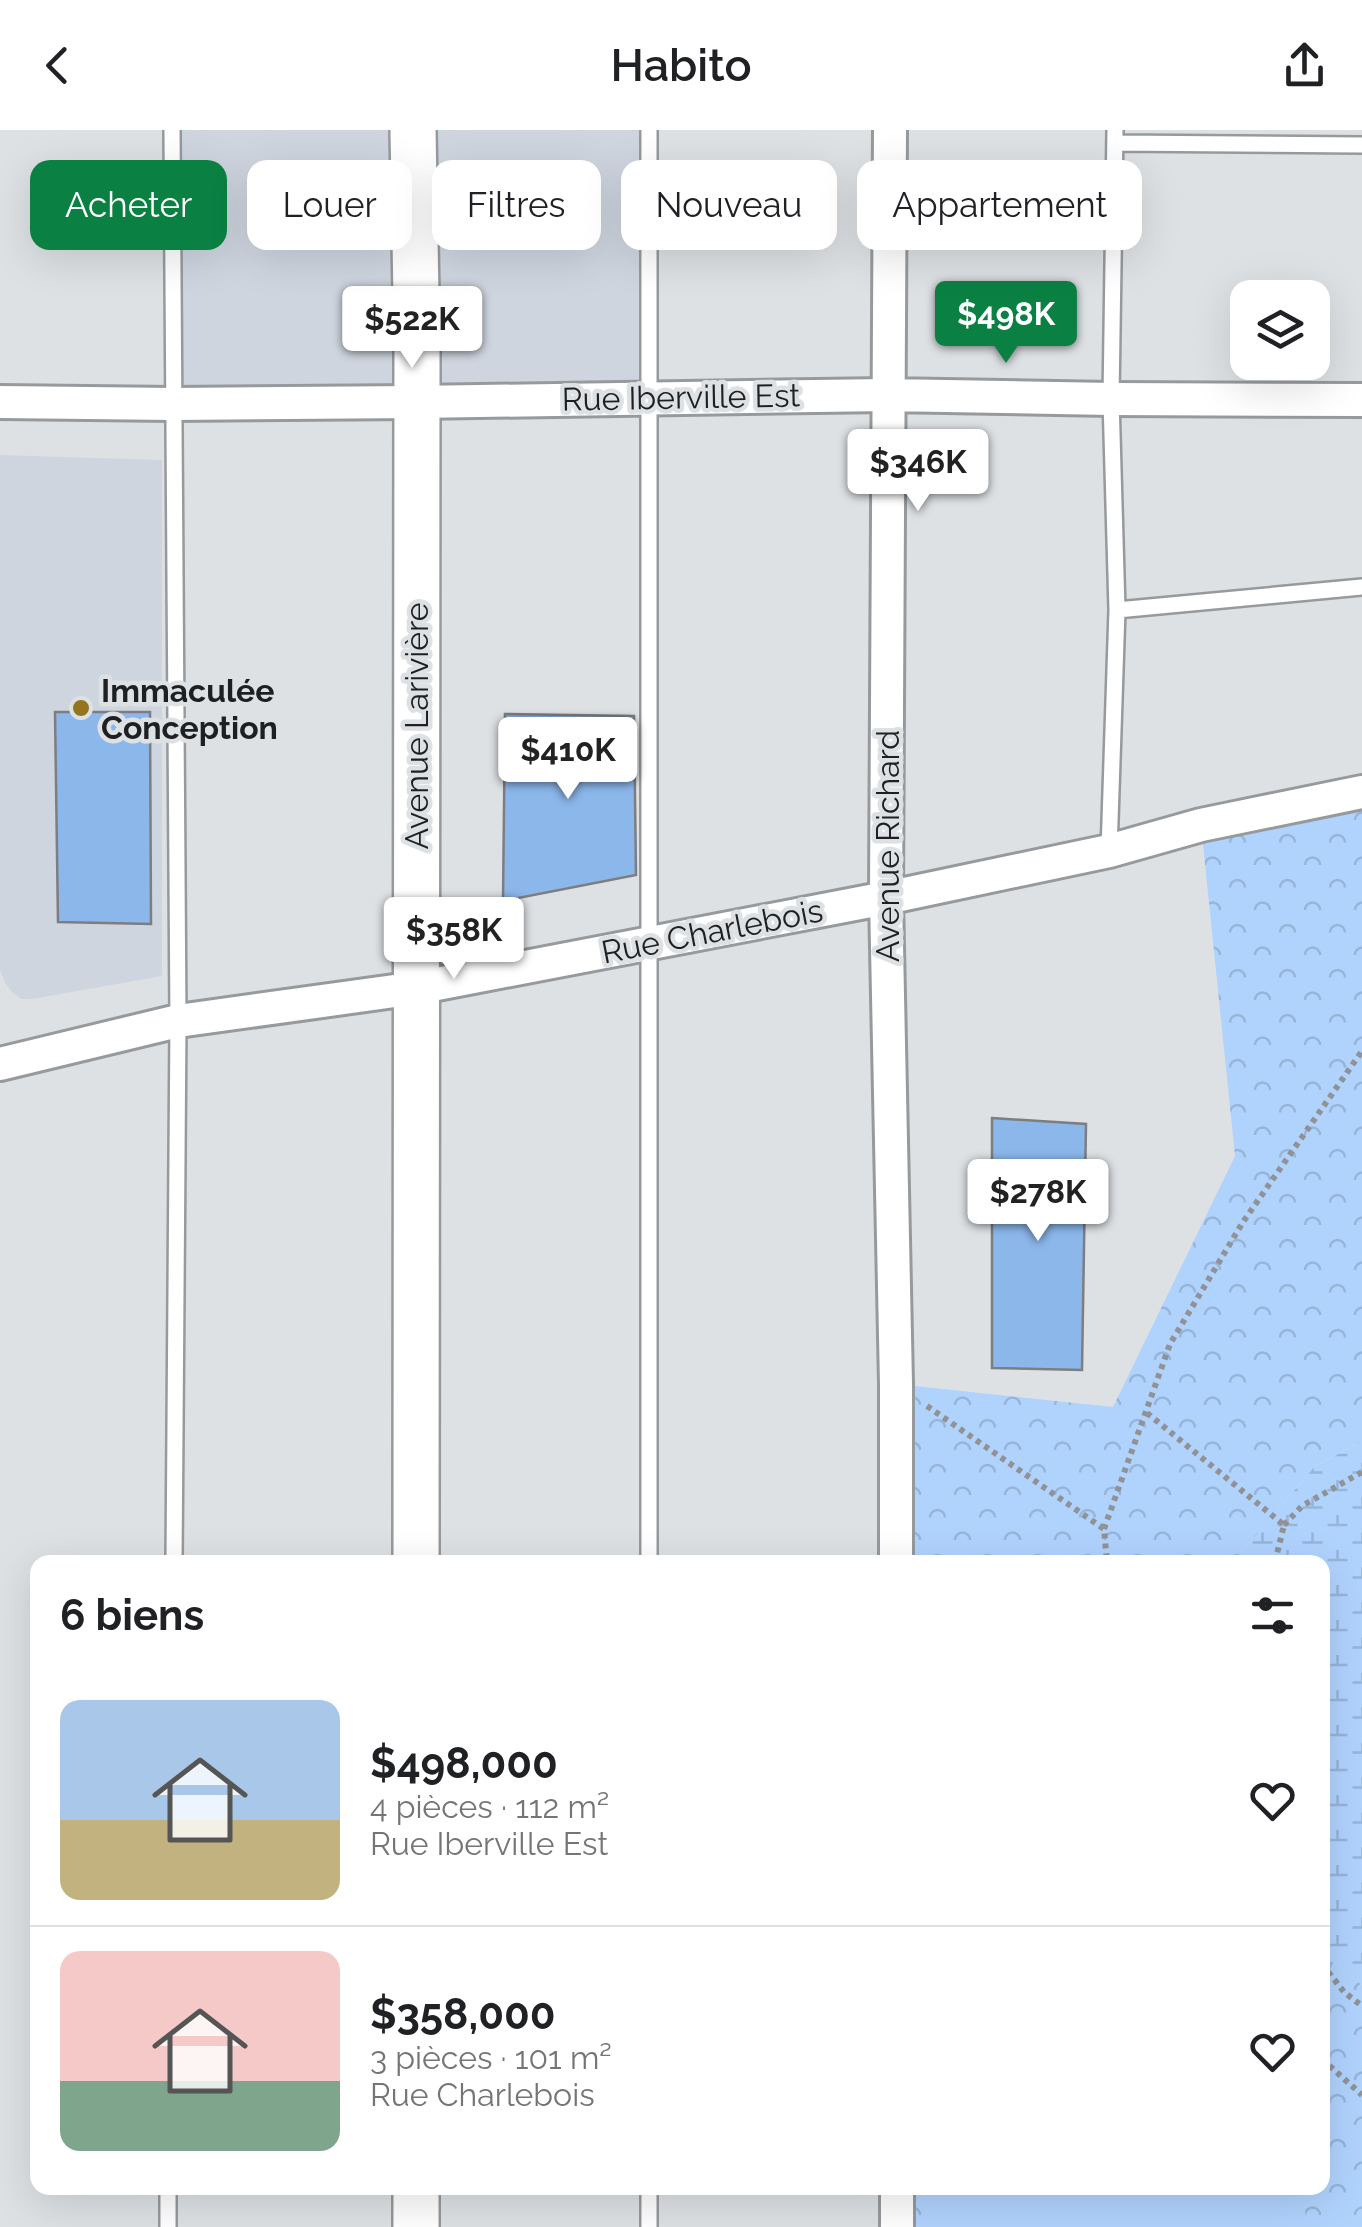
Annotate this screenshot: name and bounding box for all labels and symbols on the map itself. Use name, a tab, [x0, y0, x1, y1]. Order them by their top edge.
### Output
pin: $498K	[936, 281, 1076, 366]
pin: $522K	[342, 286, 482, 371]
street label: Rue Iberville Est	[562, 376, 801, 418]
pin: $346K	[848, 429, 988, 514]
street label: Avenue Larivière	[398, 602, 435, 850]
place label: Immaculée Conception	[101, 672, 278, 746]
marker: Immaculée Conception	[70, 697, 92, 719]
pin: $410K	[498, 717, 638, 802]
street label: Avenue Richard	[869, 730, 906, 962]
street label: Rue Charlebois	[598, 891, 826, 971]
pin: $358K	[384, 897, 524, 982]
pin: $278K	[968, 1159, 1108, 1244]

